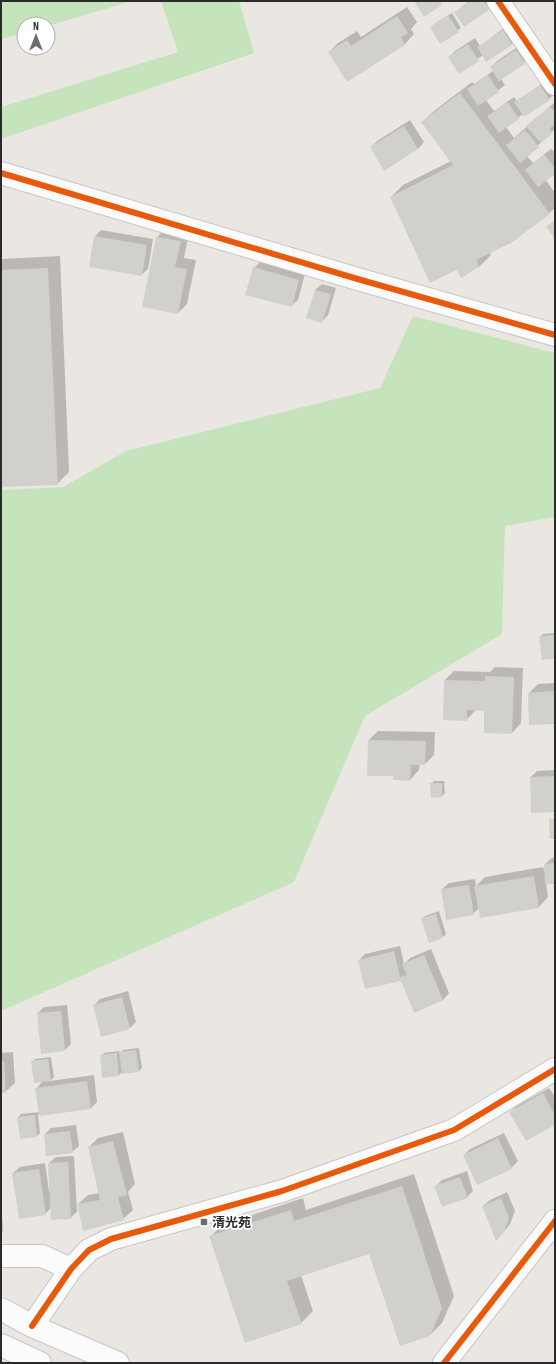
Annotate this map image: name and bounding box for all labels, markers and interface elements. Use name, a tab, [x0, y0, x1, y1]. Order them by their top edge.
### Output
north arrow	[16, 16, 56, 56]
text: N	[33, 20, 39, 33]
place label: 清光苑	[212, 1215, 251, 1231]
marker: 清光苑	[199, 1217, 209, 1227]

